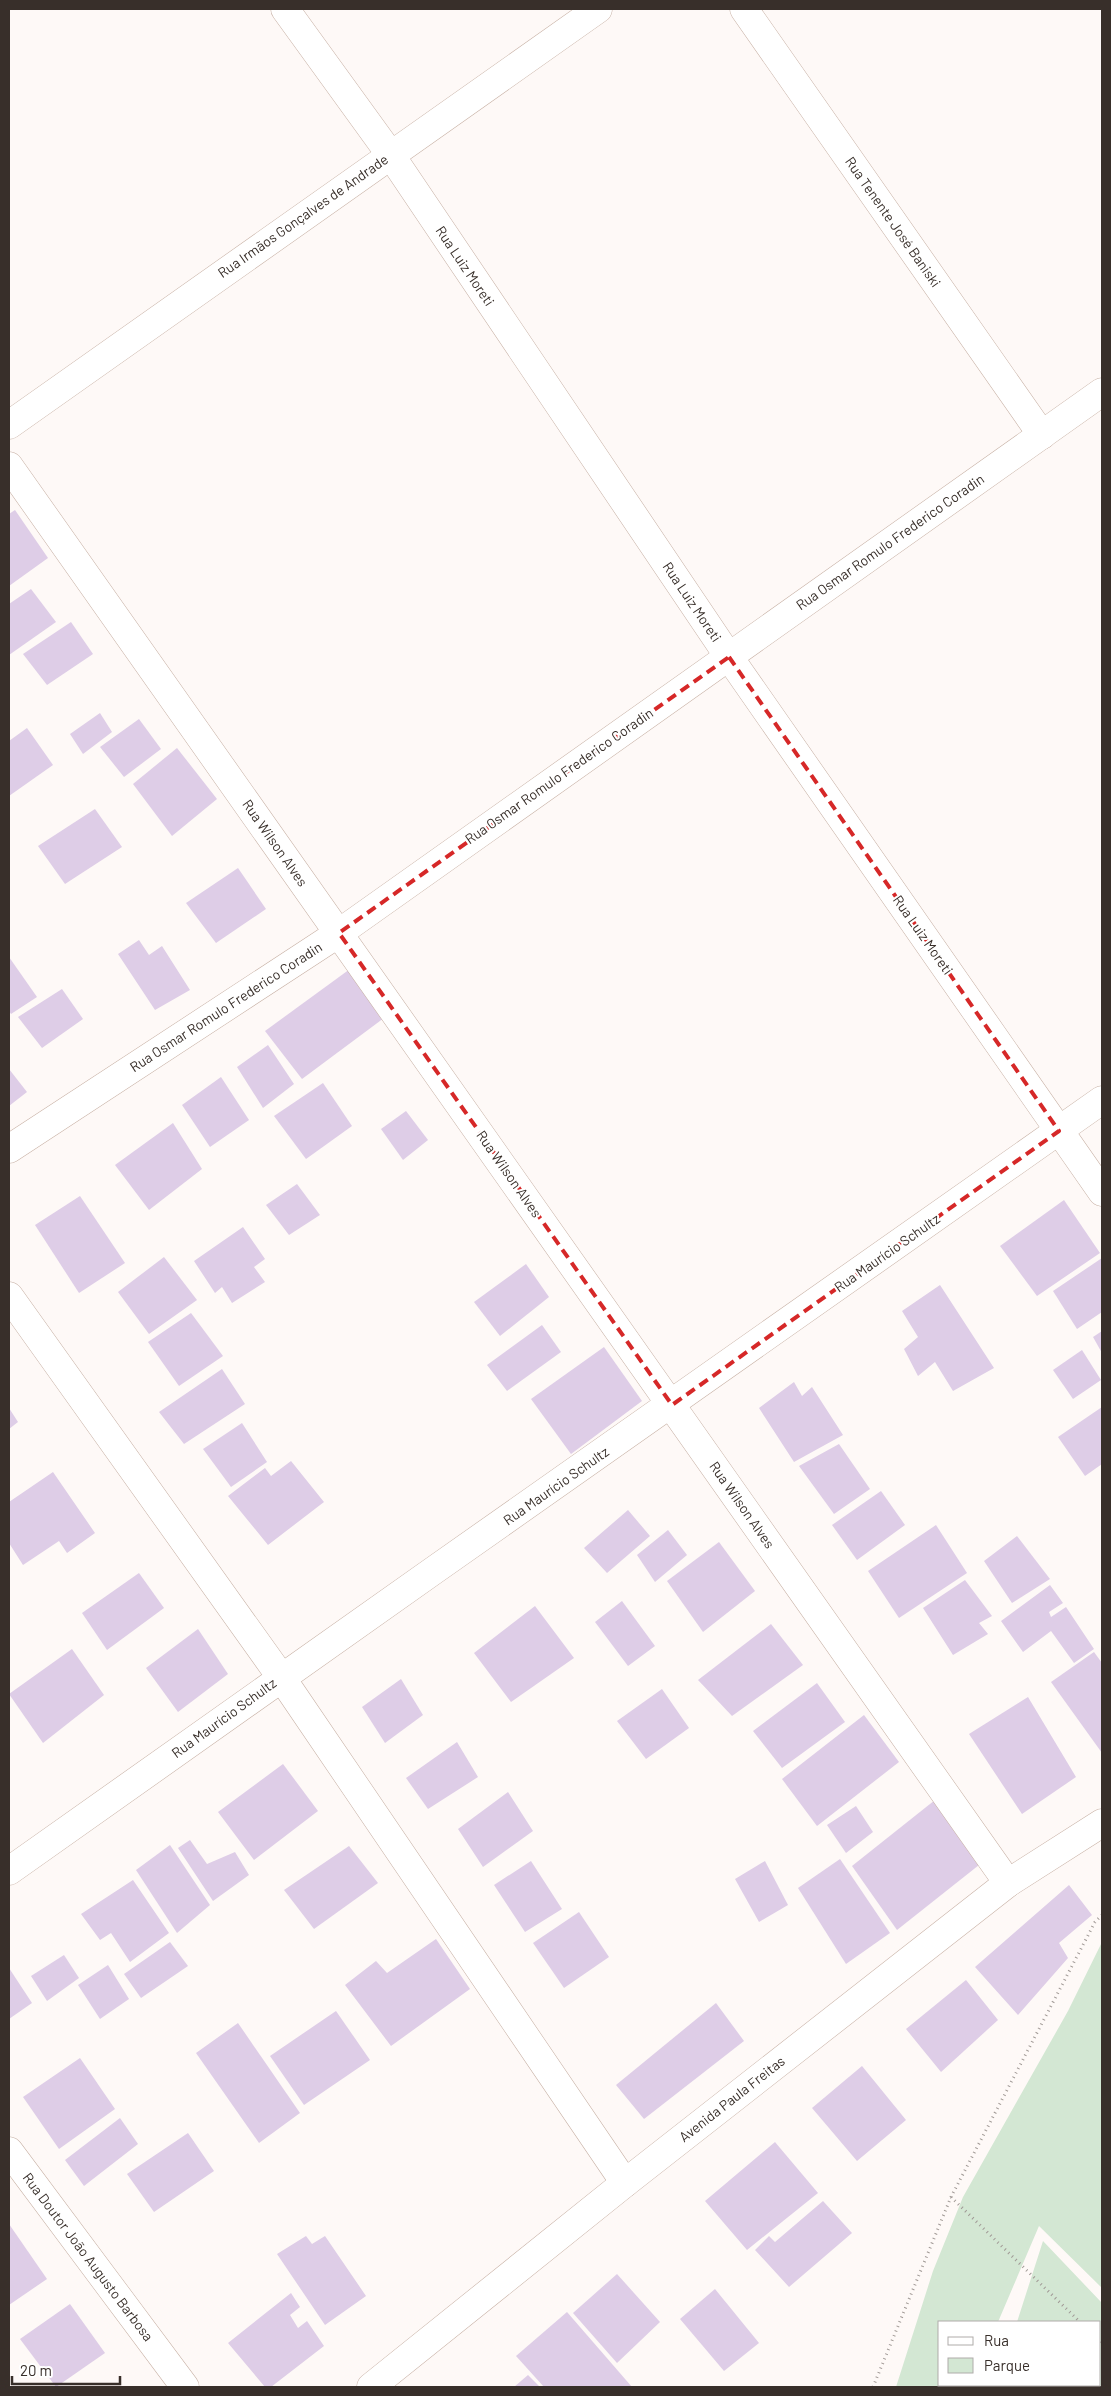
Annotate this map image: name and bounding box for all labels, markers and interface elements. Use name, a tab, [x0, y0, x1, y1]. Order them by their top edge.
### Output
street label: Rua Irmãos Gonçalves de Andrade	[214, 150, 391, 281]
street label: Rua Tenente José Baniski	[842, 153, 945, 290]
street label: Rua Luiz Moreti	[432, 223, 498, 309]
street label: Rua Osmar Romulo Frederico Coradin	[792, 470, 987, 613]
street label: Rua Luiz Moreti	[659, 559, 725, 645]
street label: Rua Osmar Romulo Frederico Coradin	[461, 704, 656, 847]
street label: Rua Wilson Alves	[239, 796, 312, 890]
street label: Rua Luiz Moreti	[890, 892, 957, 978]
street label: Rua Osmar Romulo Frederico Coradin	[126, 938, 325, 1075]
street label: Rua Wilson Alves	[473, 1127, 546, 1221]
street label: Rua Maurício Schultz	[831, 1210, 943, 1295]
street label: Rua Maurício Schultz	[500, 1443, 612, 1528]
street label: Rua Wilson Alves	[706, 1458, 779, 1552]
street label: Rua Maurício Schultz	[168, 1674, 279, 1761]
street label: Avenida Paula Freitas	[675, 2052, 788, 2145]
street label: Rua Doutor João Augusto Barbosa	[19, 2169, 157, 2344]
legend	[938, 2321, 1101, 2386]
text: Rua	[984, 2331, 1009, 2349]
scale bar	[12, 2354, 120, 2386]
text: Parque	[984, 2356, 1030, 2374]
text: 20 m	[20, 2361, 52, 2379]

